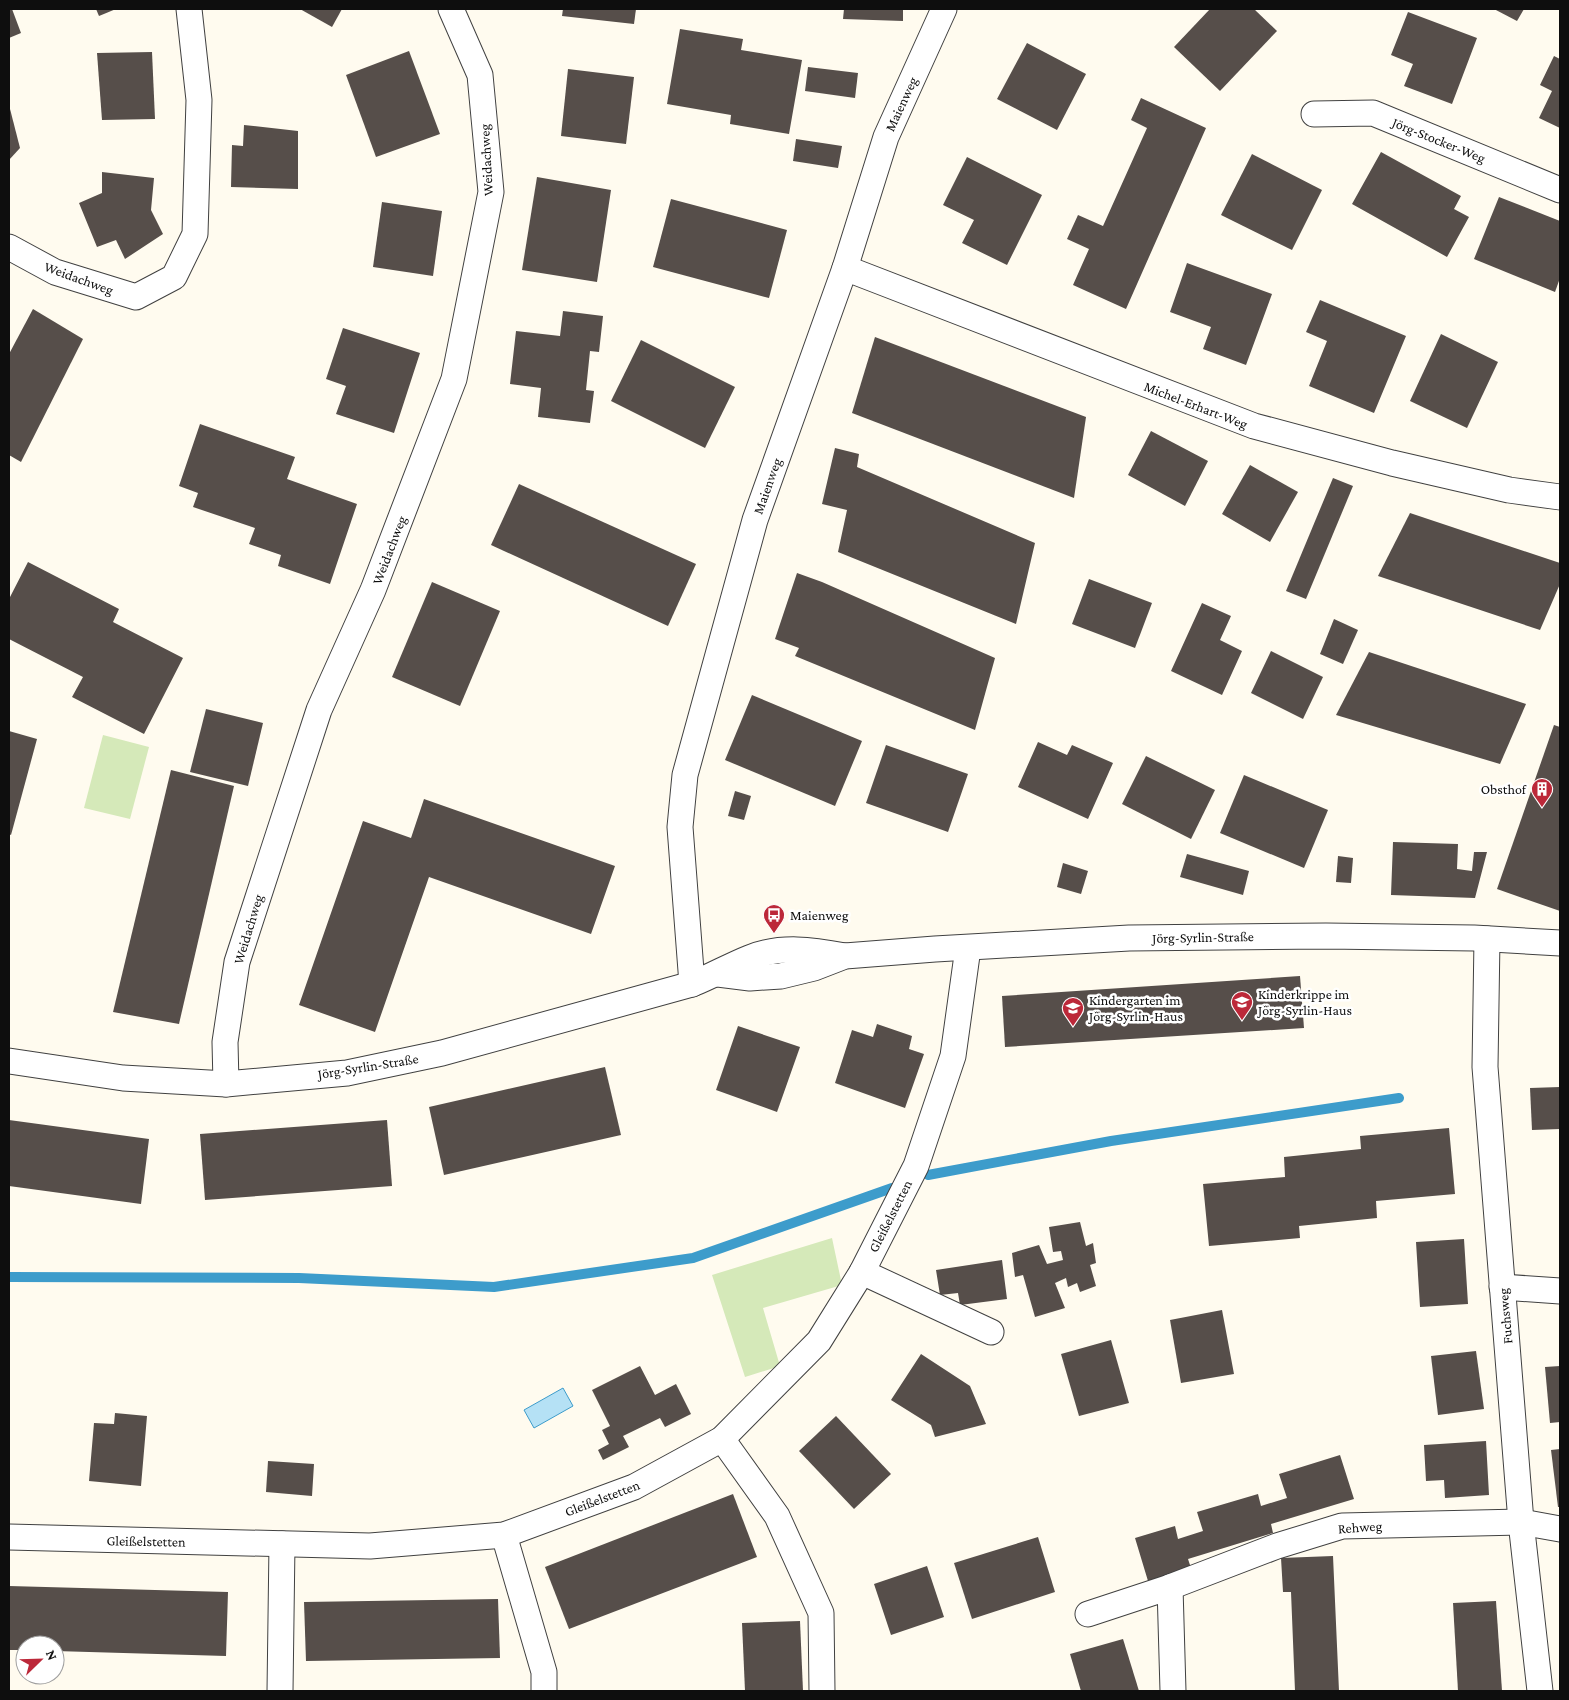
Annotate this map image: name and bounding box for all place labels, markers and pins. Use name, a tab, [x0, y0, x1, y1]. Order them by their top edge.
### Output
building icon: Obsthof	[1530, 777, 1554, 808]
place label: Obsthof	[1481, 781, 1527, 797]
bus stop icon: Maienweg	[762, 903, 786, 934]
place label: Maienweg	[790, 907, 849, 923]
place label: Kinderkrippe im Jörg-Syrlin-Haus	[1256, 986, 1352, 1018]
school or university icon: Kinderkrippe im Jörg-Syrlin-Haus	[1230, 990, 1254, 1021]
place label: Kindergarten im Jörg-Syrlin-Haus	[1087, 992, 1183, 1024]
school or university icon: Kindergarten im Jörg-Syrlin-Haus	[1061, 996, 1085, 1027]

